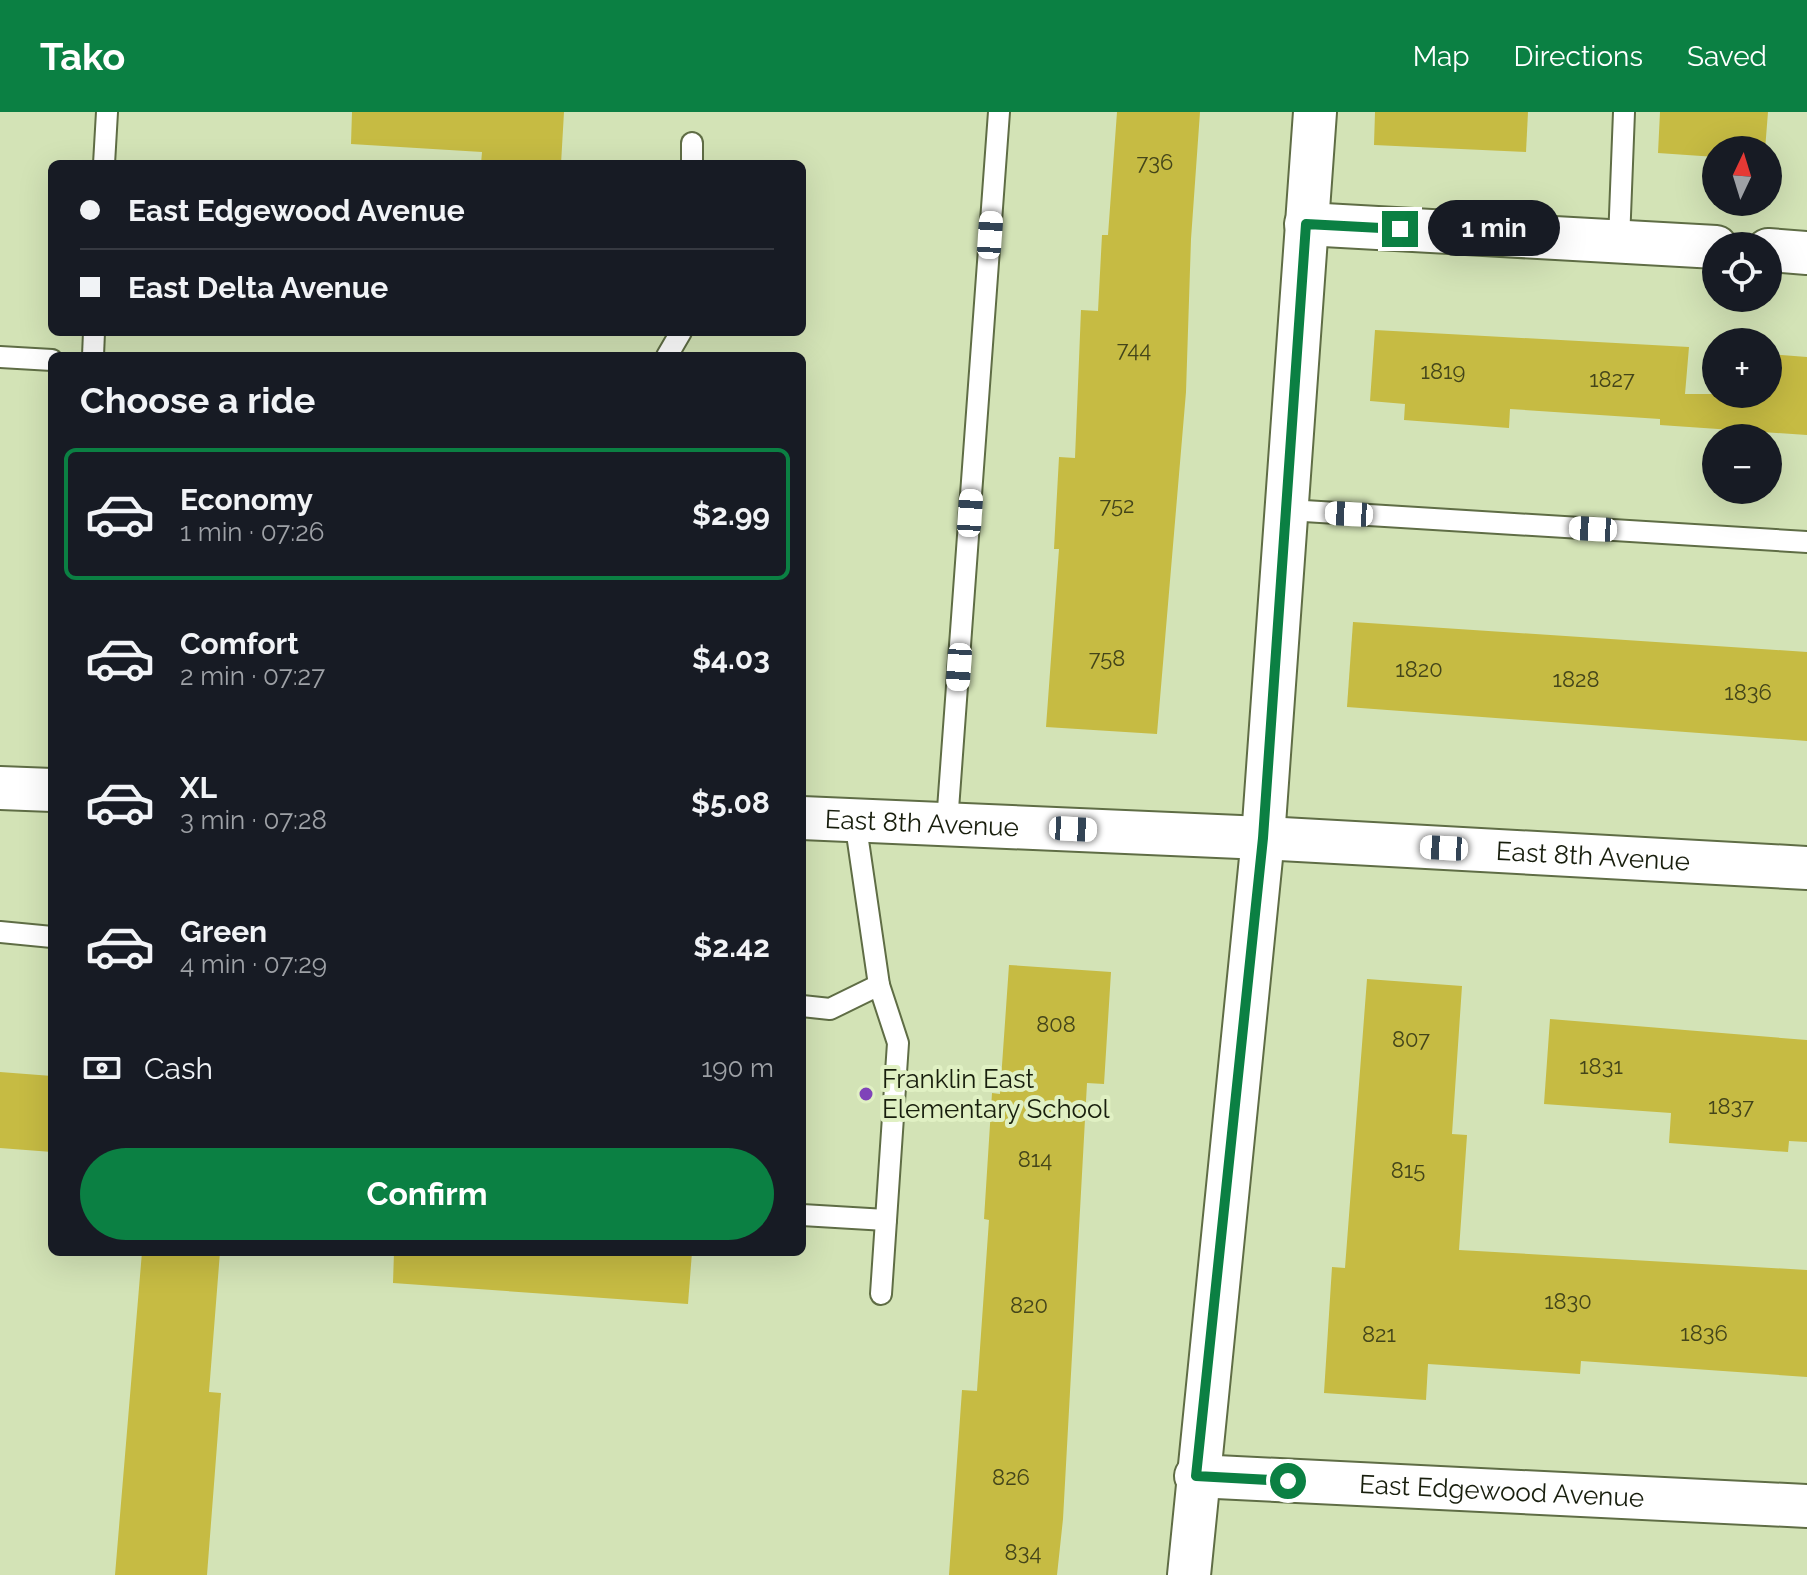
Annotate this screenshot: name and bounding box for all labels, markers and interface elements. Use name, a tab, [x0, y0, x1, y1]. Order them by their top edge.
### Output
text: Tako	[40, 34, 125, 79]
text: Map	[1413, 40, 1470, 73]
text: Directions	[1514, 40, 1643, 73]
text: Saved	[1687, 40, 1767, 73]
north arrow	[1702, 136, 1782, 216]
map controls	[1702, 136, 1782, 504]
house number: 736	[1137, 149, 1173, 175]
text: East Edgewood Avenue	[128, 193, 465, 228]
callout: 1 min	[1428, 201, 1560, 257]
car	[976, 210, 1004, 260]
route end	[1382, 211, 1418, 247]
text: 1 min	[1461, 213, 1527, 243]
button: locate	[1702, 232, 1782, 312]
text: East Delta Avenue	[128, 270, 388, 305]
button: +	[1702, 328, 1782, 408]
house number: 744	[1117, 336, 1151, 362]
house number: 1819	[1421, 358, 1465, 384]
house number: 1827	[1589, 366, 1635, 392]
text: Choose a ride	[80, 379, 315, 421]
button: −	[1702, 424, 1782, 504]
icon: car	[84, 478, 156, 550]
text: Economy	[180, 482, 313, 517]
car	[956, 488, 984, 538]
house number: 752	[1100, 492, 1134, 518]
text: $2.99	[692, 497, 770, 532]
car	[1324, 501, 1374, 527]
car	[1568, 516, 1618, 542]
text: 1 min · 07:26	[180, 517, 324, 547]
icon: car	[84, 622, 156, 694]
text: Comfort	[180, 626, 299, 661]
text: $4.03	[692, 641, 770, 676]
car	[945, 642, 973, 692]
house number: 758	[1089, 645, 1125, 671]
house number: 1820	[1395, 656, 1443, 682]
text: 2 min · 07:27	[180, 661, 325, 691]
house number: 1828	[1553, 666, 1599, 692]
house number: 1836	[1724, 679, 1772, 705]
icon: car	[84, 766, 156, 838]
text: XL	[180, 770, 217, 805]
text: $5.08	[691, 785, 770, 820]
street label: East 8th Avenue	[824, 804, 1020, 842]
text: 3 min · 07:28	[180, 805, 327, 835]
car	[1048, 816, 1098, 842]
car	[1419, 835, 1469, 861]
street label: East 8th Avenue	[1495, 836, 1691, 877]
icon: car	[84, 910, 156, 982]
text: Green	[180, 914, 267, 949]
text: $2.42	[693, 929, 770, 964]
text: 4 min · 07:29	[180, 949, 327, 979]
house number: 808	[1036, 1011, 1076, 1037]
house number: 807	[1392, 1026, 1430, 1052]
icon: cash	[80, 1046, 124, 1090]
text: Cash	[144, 1051, 213, 1086]
text: 190 m	[701, 1053, 774, 1083]
house number: 1831	[1579, 1053, 1623, 1079]
place label: Franklin East Elementary School	[882, 1064, 1111, 1124]
marker: Franklin East Elementary School	[857, 1085, 875, 1103]
house number: 1837	[1708, 1093, 1754, 1119]
house number: 814	[1018, 1146, 1052, 1172]
button: Confirm	[80, 1148, 774, 1240]
house number: 815	[1391, 1157, 1425, 1183]
house number: 1830	[1544, 1288, 1592, 1314]
house number: 820	[1010, 1292, 1048, 1318]
house number: 1836	[1680, 1320, 1728, 1346]
house number: 821	[1362, 1321, 1396, 1347]
route start	[1270, 1463, 1306, 1499]
house number: 826	[992, 1464, 1030, 1490]
street label: East Edgewood Avenue	[1358, 1469, 1645, 1513]
house number: 834	[1005, 1539, 1041, 1565]

